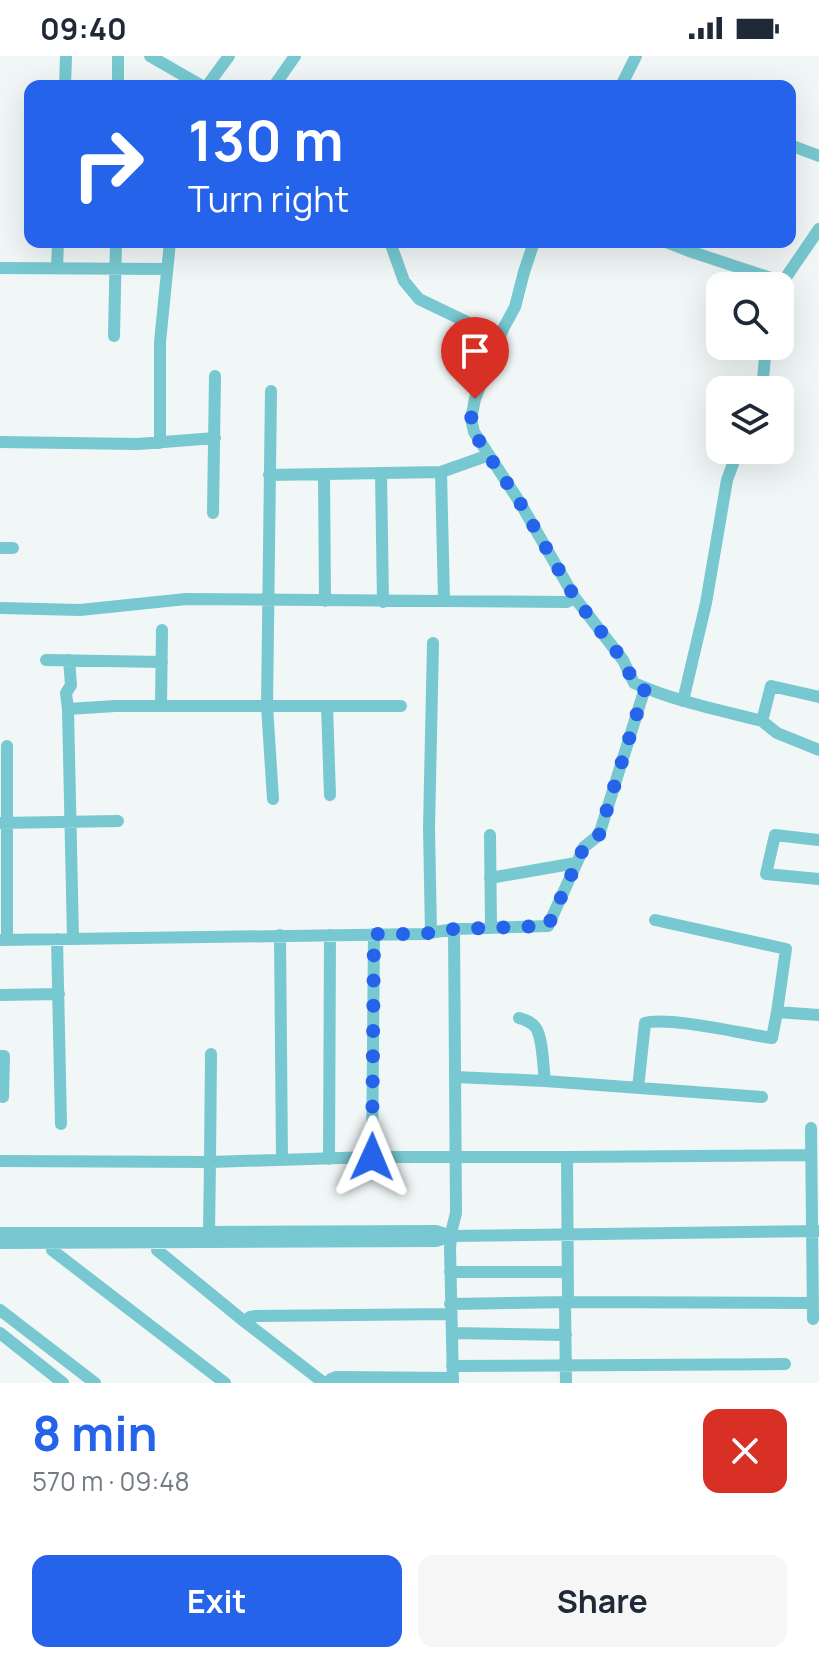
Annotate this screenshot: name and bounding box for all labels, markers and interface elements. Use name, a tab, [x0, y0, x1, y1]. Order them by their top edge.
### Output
text: 09:40	[40, 8, 127, 49]
text: 130 m	[188, 101, 344, 178]
icon: right	[56, 112, 160, 216]
text: Turn right	[188, 174, 349, 223]
map controls	[706, 272, 794, 464]
button: search	[706, 272, 794, 360]
pin	[441, 317, 509, 399]
icon: arrive	[453, 329, 497, 373]
button: layers	[706, 376, 794, 464]
position arrow	[330, 1115, 414, 1199]
text: 8 min	[32, 1400, 158, 1465]
button: close	[703, 1409, 787, 1493]
text: 570 m · 09:48	[32, 1463, 190, 1499]
button: Exit	[32, 1555, 402, 1647]
button: Share	[418, 1555, 787, 1647]

